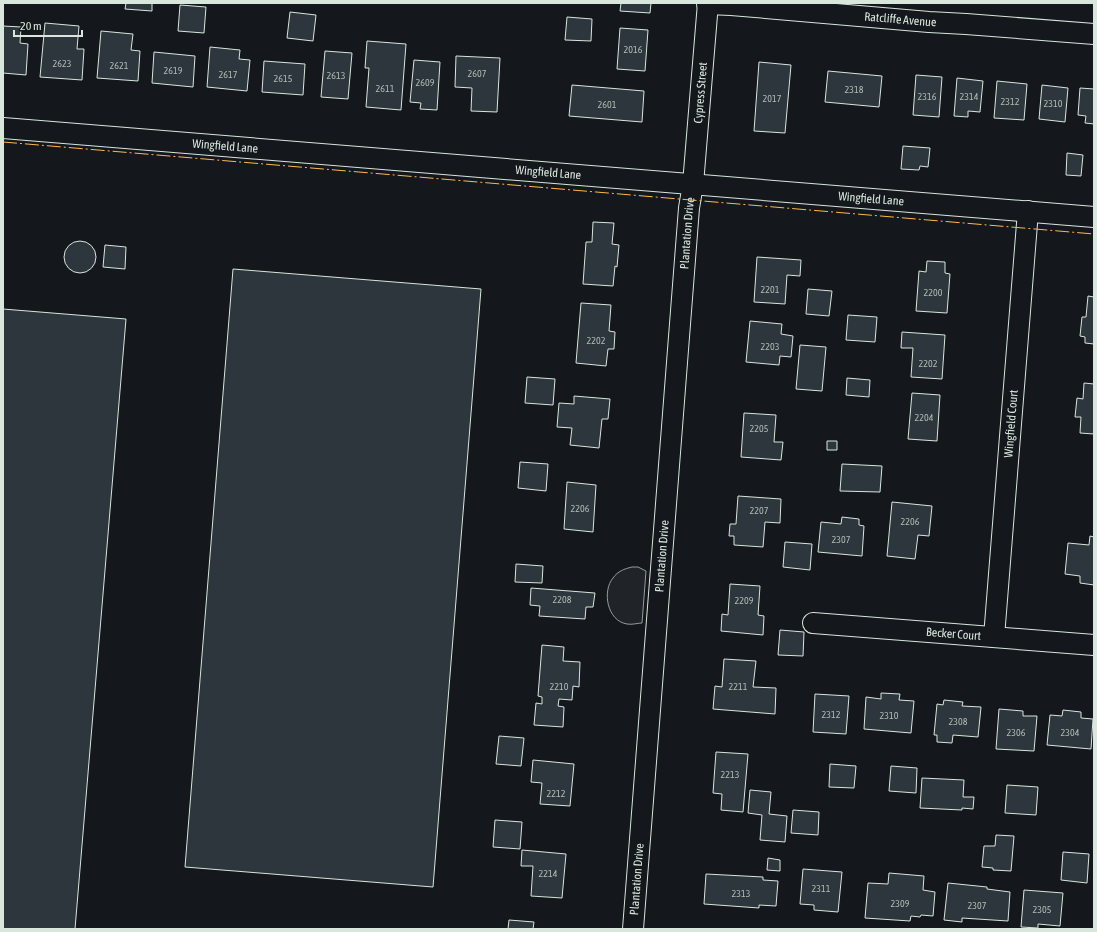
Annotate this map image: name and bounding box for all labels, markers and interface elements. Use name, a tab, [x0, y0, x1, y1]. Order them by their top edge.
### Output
street label: Ratcliffe Avenue	[864, 9, 937, 29]
scale bar	[14, 12, 82, 38]
text: 20 m	[20, 19, 42, 33]
house number: 2016	[624, 44, 643, 55]
house number: 2623	[53, 58, 72, 69]
house number: 2621	[110, 60, 129, 71]
street label: Cypress Street	[691, 61, 710, 124]
house number: 2619	[164, 65, 183, 76]
house number: 2607	[468, 68, 487, 79]
house number: 2617	[219, 69, 238, 80]
house number: 2613	[327, 70, 346, 81]
house number: 2615	[274, 73, 293, 84]
house number: 2609	[416, 77, 435, 88]
house number: 2611	[376, 83, 395, 94]
house number: 2318	[845, 84, 864, 95]
house number: 2316	[918, 91, 937, 102]
house number: 2314	[960, 91, 979, 102]
house number: 2017	[763, 93, 782, 104]
house number: 2312	[1001, 96, 1020, 107]
house number: 2310	[1044, 98, 1063, 109]
house number: 2601	[598, 99, 617, 110]
street label: Wingfield Lane	[192, 136, 259, 156]
street label: Wingfield Lane	[515, 163, 582, 182]
street label: Wingfield Lane	[838, 189, 905, 208]
street label: Plantation Drive	[677, 196, 698, 270]
house number: 2201	[761, 284, 780, 295]
house number: 2200	[924, 287, 943, 298]
house number: 2202	[587, 335, 606, 346]
house number: 2203	[761, 341, 780, 352]
house number: 2202	[919, 358, 938, 369]
street label: Wingfield Court	[1001, 389, 1021, 458]
house number: 2204	[915, 412, 934, 423]
house number: 2205	[750, 423, 769, 434]
house number: 2206	[571, 503, 590, 514]
house number: 2207	[750, 505, 769, 516]
house number: 2206	[901, 516, 920, 527]
street label: Plantation Drive	[652, 520, 672, 593]
house number: 2307	[832, 534, 851, 545]
house number: 2208	[553, 594, 572, 605]
house number: 2209	[735, 595, 754, 606]
street label: Becker Court	[926, 625, 982, 643]
house number: 2210	[550, 681, 569, 692]
house number: 2211	[729, 681, 748, 692]
house number: 2312	[822, 709, 841, 720]
house number: 2310	[880, 710, 899, 721]
house number: 2308	[949, 716, 968, 727]
house number: 2306	[1007, 727, 1026, 738]
house number: 2304	[1061, 727, 1080, 738]
house number: 2213	[721, 769, 740, 780]
house number: 2212	[547, 788, 566, 799]
street label: Plantation Drive	[627, 843, 647, 916]
house number: 2214	[539, 868, 558, 879]
house number: 2311	[812, 883, 831, 894]
house number: 2313	[732, 888, 751, 899]
house number: 2309	[891, 898, 910, 909]
house number: 2307	[968, 900, 987, 911]
house number: 2305	[1033, 904, 1052, 915]

